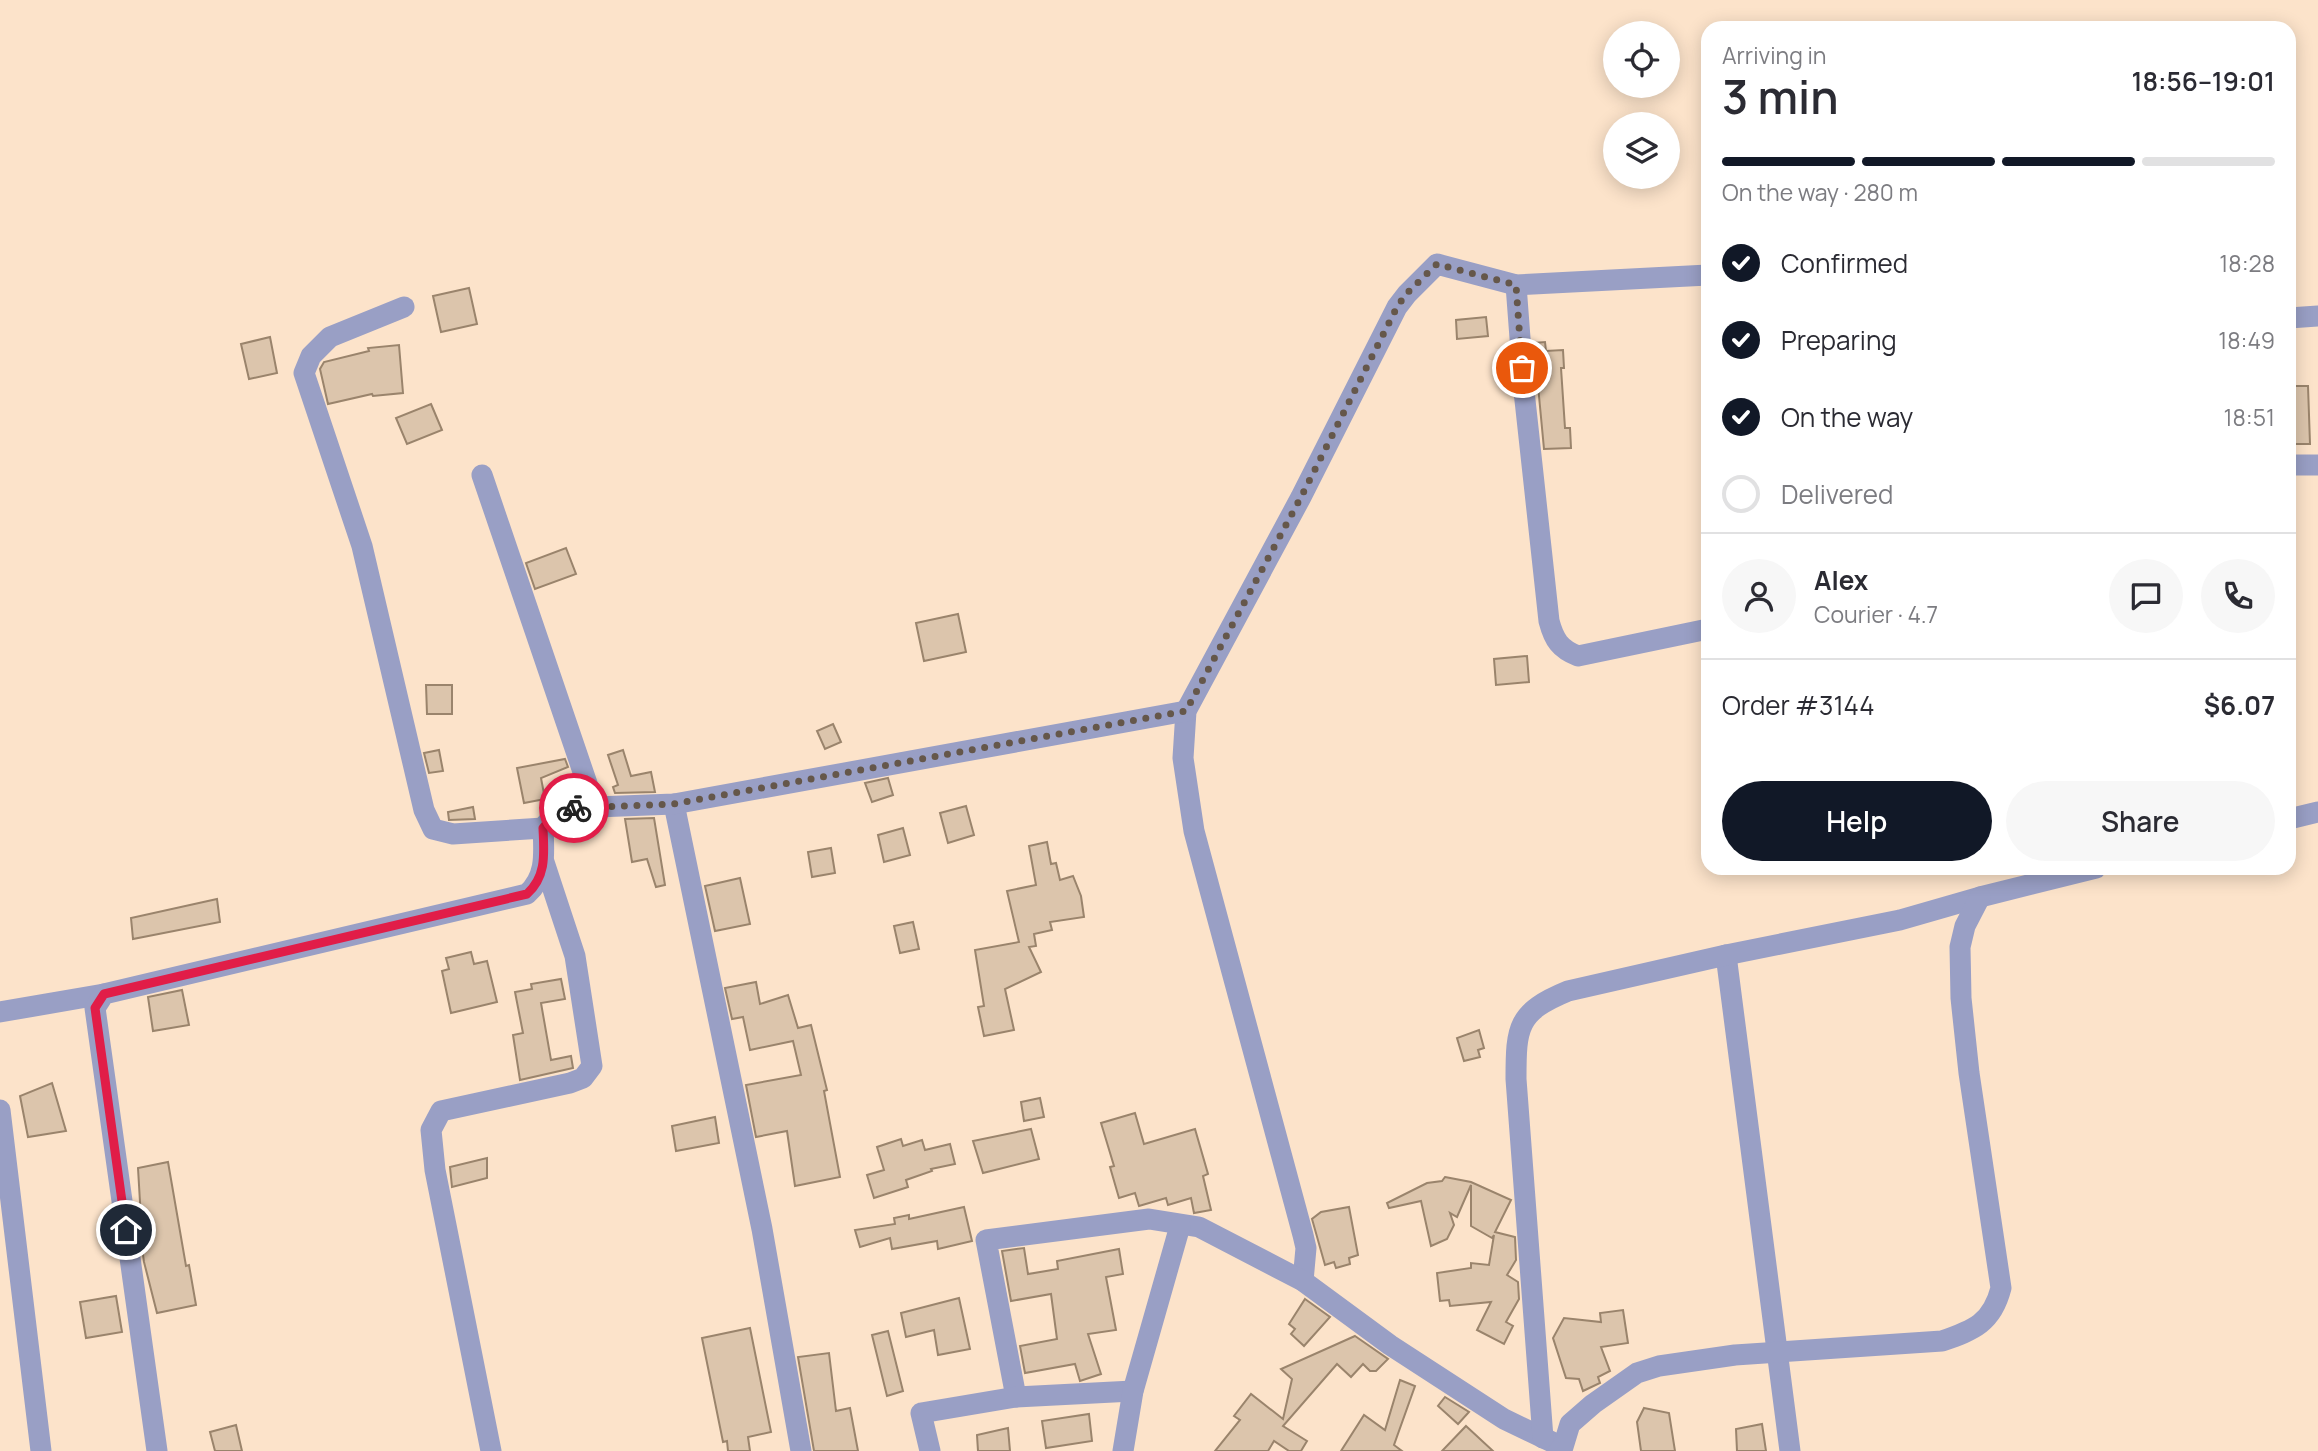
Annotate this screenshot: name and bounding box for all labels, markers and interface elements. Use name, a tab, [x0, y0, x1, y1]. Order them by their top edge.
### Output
map controls	[1603, 21, 1680, 189]
button: locate	[1603, 21, 1680, 98]
text: Arriving in	[1722, 39, 1827, 71]
text: 18:56–19:01	[2131, 63, 2275, 99]
text: 3 min	[1722, 65, 1839, 128]
button: layers	[1603, 112, 1680, 189]
text: On the way · 280 m	[1722, 176, 1918, 208]
icon: check	[1722, 244, 1760, 282]
text: Confirmed	[1781, 245, 1908, 281]
text: 18:28	[2219, 247, 2275, 279]
icon: check	[1722, 321, 1760, 359]
text: Preparing	[1781, 322, 1897, 358]
text: 18:49	[2218, 324, 2275, 356]
pin	[1492, 338, 1552, 398]
icon: bag	[1503, 349, 1541, 387]
icon: check	[1722, 398, 1760, 436]
text: On the way	[1781, 399, 1913, 435]
text: 18:51	[2224, 401, 2275, 433]
text: Delivered	[1781, 476, 1893, 512]
button: person	[1722, 559, 1796, 633]
button: chat	[2109, 559, 2183, 633]
button: phone	[2201, 559, 2275, 633]
text: Alex	[1814, 562, 1868, 598]
text: Courier · 4.7	[1814, 598, 1938, 630]
text: Order #3144	[1722, 687, 1874, 723]
text: $6.07	[2204, 687, 2275, 723]
courier	[539, 773, 609, 843]
button: Help	[1722, 781, 1992, 861]
button: Share	[2006, 781, 2275, 861]
icon: bike	[555, 789, 593, 827]
pin	[96, 1200, 156, 1260]
icon: home	[107, 1211, 145, 1249]

